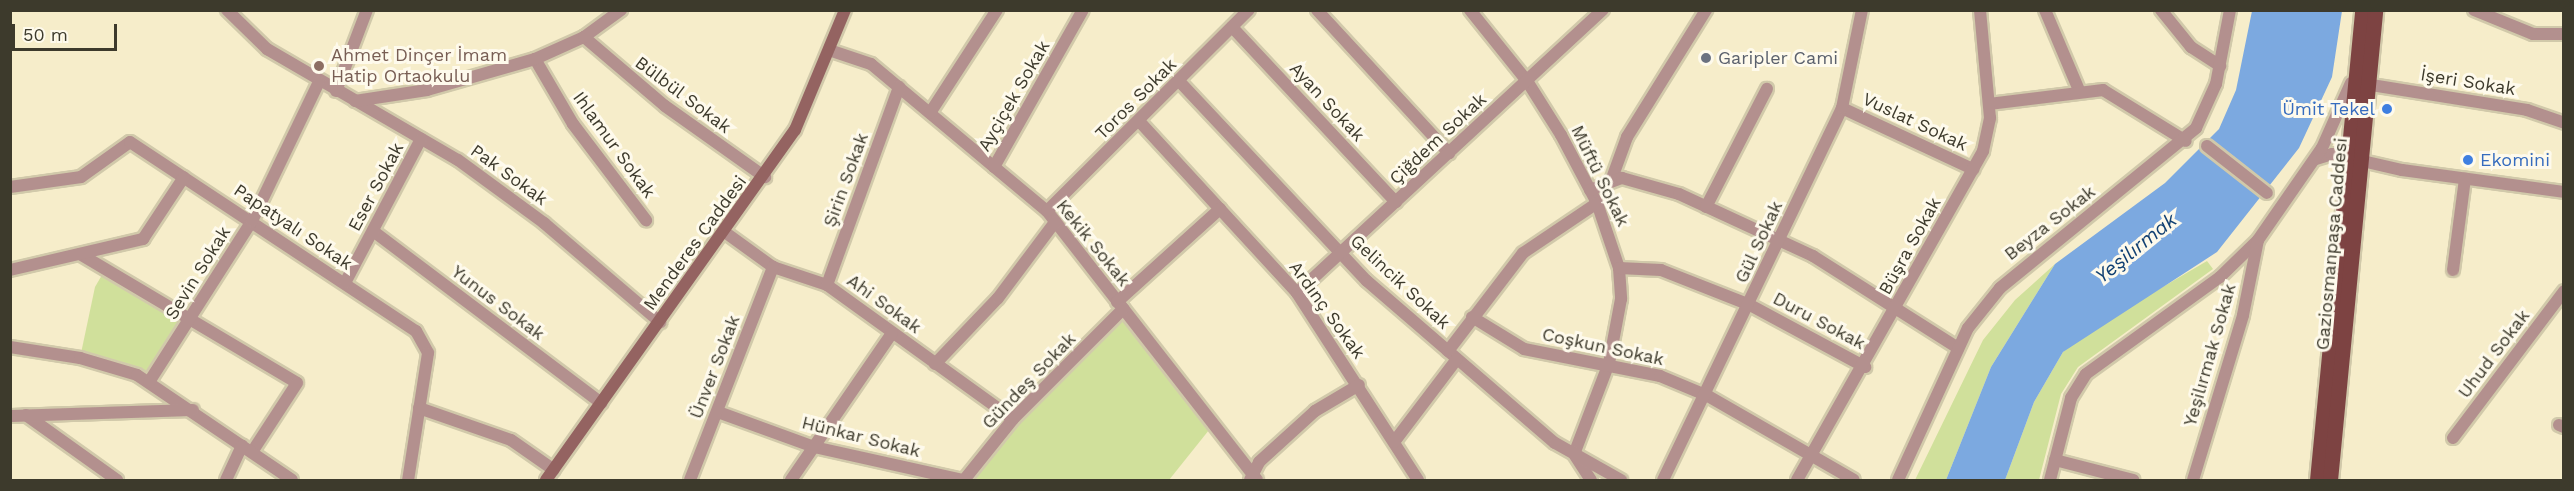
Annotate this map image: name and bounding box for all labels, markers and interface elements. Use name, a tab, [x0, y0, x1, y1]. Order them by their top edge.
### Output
scale bar	[15, 12, 120, 50]
text: 50 m	[23, 24, 68, 45]
street label: Ayçiçek Sokak	[973, 37, 1055, 155]
place label: Ahmet Dinçer İmam Hatip Ortaokulu	[331, 45, 507, 88]
place label: Garipler Cami	[1718, 47, 1838, 69]
marker: Garipler Cami	[1699, 51, 1713, 65]
street label: Bülbül Sokak	[631, 52, 735, 138]
street label: Toros Sokak	[1091, 54, 1181, 144]
street label: Ayan Sokak	[1285, 58, 1369, 146]
marker: Ahmet Dinçer İmam Hatip Ortaokulu	[312, 59, 326, 73]
street label: İşeri Sokak	[2419, 64, 2517, 100]
street label: Ihlamur Sokak	[568, 87, 660, 203]
street label: Vuslat Sokak	[1859, 88, 1971, 156]
street label: Çiğdem Sokak	[1385, 89, 1491, 189]
place label: Ümit Tekel	[2282, 98, 2375, 120]
marker: Ümit Tekel	[2380, 102, 2394, 116]
street label: Müftü Sokak	[1566, 122, 1634, 230]
street label: Şirin Sokak	[819, 130, 873, 230]
street label: Gaziosmanpaşa Caddesi	[2312, 137, 2352, 351]
street label: Eser Sokak	[344, 139, 408, 235]
street label: Pak Sokak	[466, 140, 552, 210]
place label: Ekomini	[2480, 149, 2550, 171]
marker: Ekomini	[2461, 153, 2475, 167]
street label: Menderes Caddesi	[639, 171, 751, 315]
street label: Papatyalı Sokak	[230, 179, 356, 275]
street label: Beyza Sokak	[2000, 181, 2100, 265]
street label: Büşra Sokak	[1874, 193, 1946, 299]
street label: Kekik Sokak	[1051, 195, 1135, 291]
street label: Gül Sokak	[1731, 197, 1787, 287]
water label: Yeşilırmak	[2090, 208, 2182, 288]
street label: Sevin Sokak	[161, 222, 235, 324]
street label: Gelincik Sokak	[1346, 230, 1454, 334]
street label: Ardınç Sokak	[1284, 257, 1370, 363]
street label: Yunus Sokak	[447, 261, 549, 345]
street label: Ahi Sokak	[843, 270, 925, 338]
street label: Yeşilırmak Sokak	[2179, 281, 2241, 429]
street label: Duru Sokak	[1769, 288, 1869, 354]
street label: Uhud Sokak	[2454, 306, 2534, 402]
street label: Ünver Sokak	[685, 312, 745, 422]
street label: Coşkun Sokak	[1540, 324, 1666, 370]
street label: Gündeş Sokak	[978, 328, 1080, 434]
street label: Hünkar Sokak	[799, 412, 923, 462]

